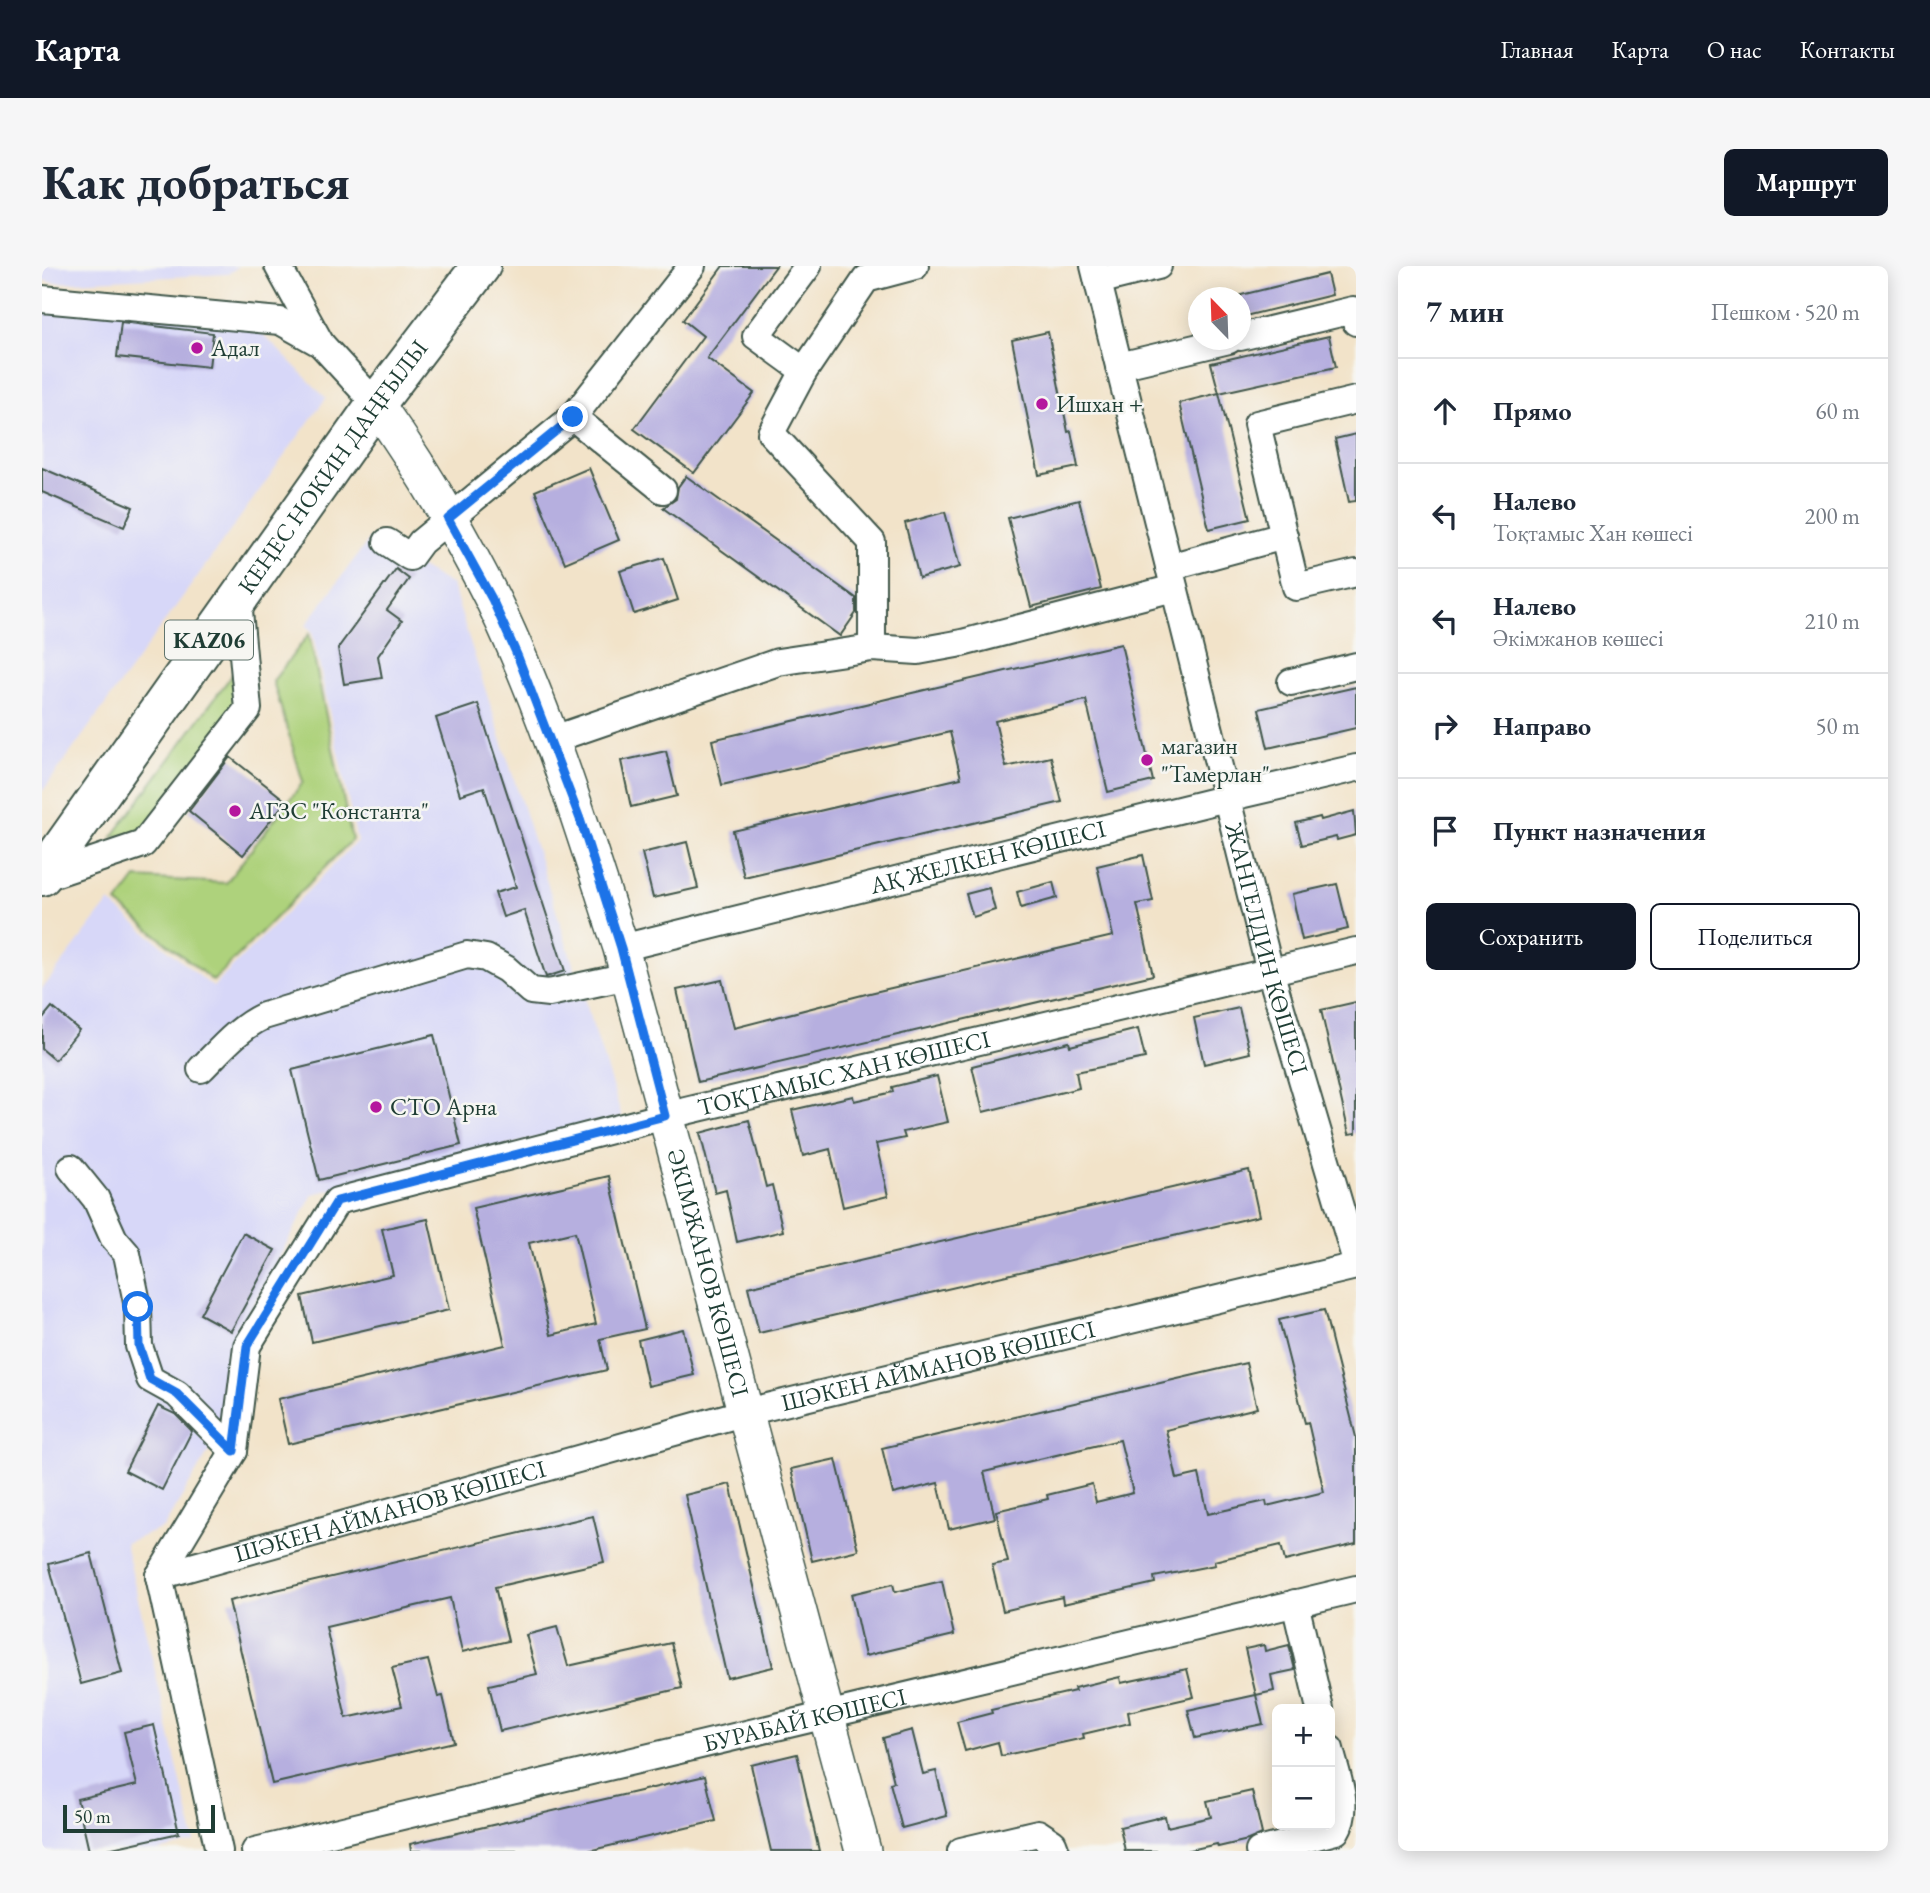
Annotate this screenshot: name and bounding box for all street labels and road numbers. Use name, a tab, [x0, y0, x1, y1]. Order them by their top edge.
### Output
street label: КЕҢЕС НОКИН ДАҢҒЫЛЫ	[231, 333, 434, 600]
road number: KАZ06	[165, 620, 253, 660]
street label: АҚ ЖЕЛКЕН КӨШЕСІ	[866, 813, 1109, 901]
street label: ЖАНГЕЛДИН КӨШЕСІ	[1218, 818, 1316, 1078]
street label: ТОҚТАМЫС ХАН КӨШЕСІ	[695, 1023, 993, 1123]
street label: ӘКІМЖАНОВ КӨШЕСІ	[661, 1146, 757, 1400]
street label: ШӘКЕН АЙМАНОВ КӨШЕСІ	[778, 1313, 1098, 1418]
street label: ШӘКЕН АЙМАНОВ КӨШЕСІ	[231, 1453, 549, 1569]
street label: БУРАБАЙ КӨШЕСІ	[700, 1681, 909, 1759]

